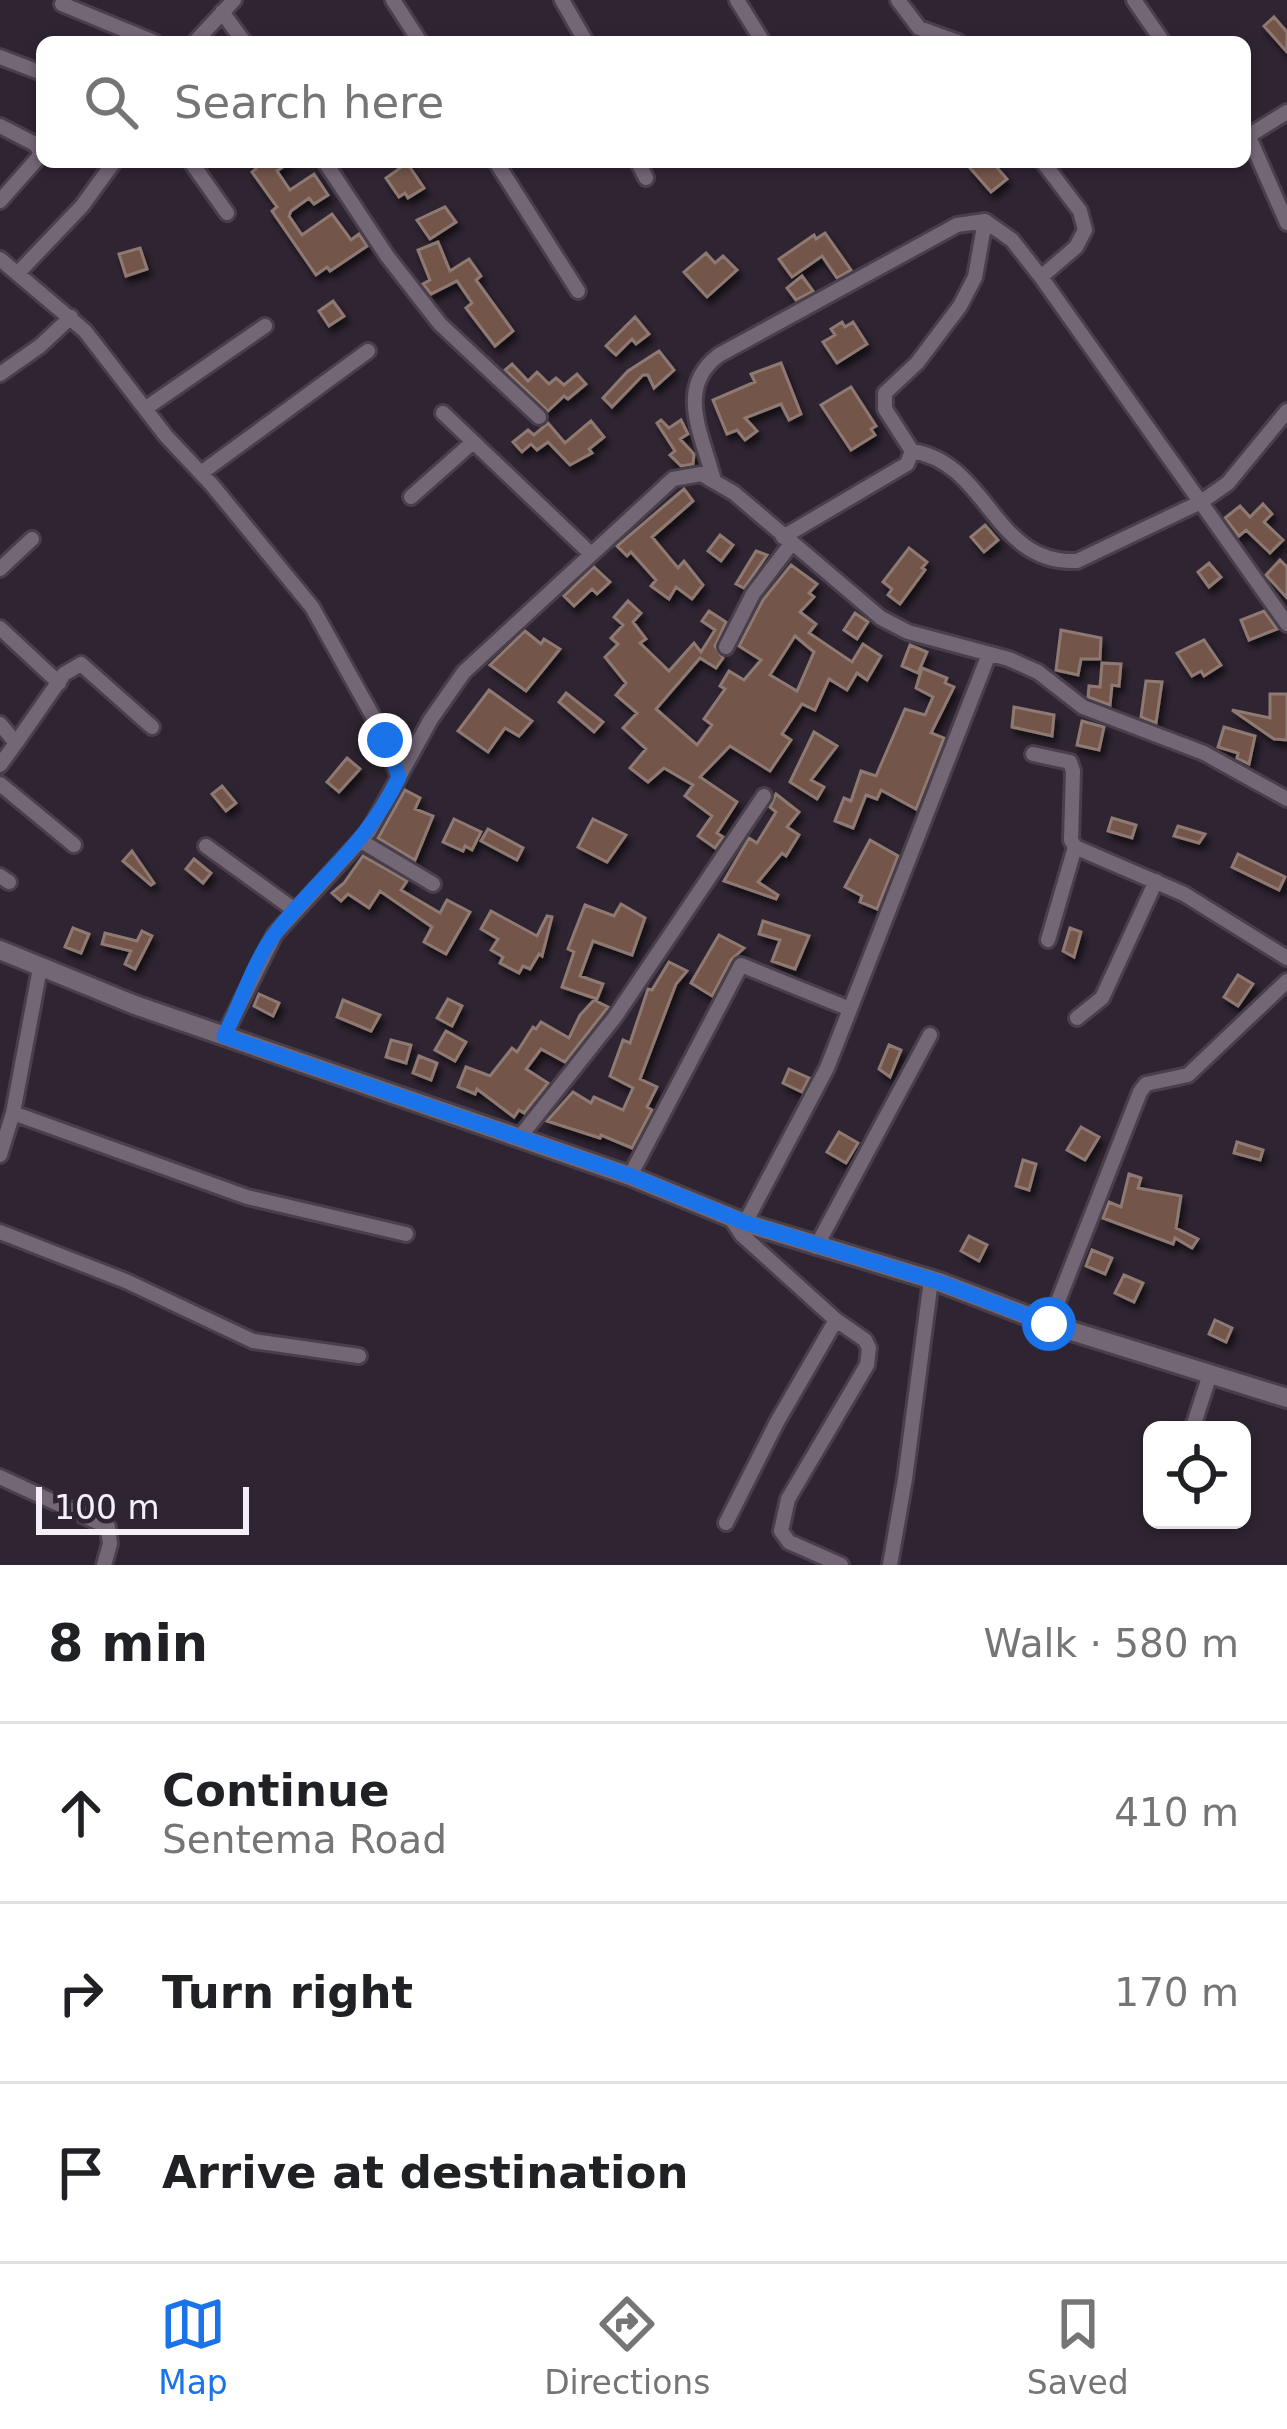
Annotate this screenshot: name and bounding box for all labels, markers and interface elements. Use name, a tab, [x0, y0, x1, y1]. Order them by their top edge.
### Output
search box	[36, 36, 1251, 168]
icon: search	[78, 69, 144, 135]
text: Search here	[174, 76, 444, 129]
route end	[358, 713, 412, 767]
route start	[1022, 1297, 1076, 1351]
map controls	[1143, 1421, 1251, 1529]
button: locate	[1143, 1421, 1251, 1529]
scale bar	[36, 1481, 249, 1534]
text: 100 m	[54, 1488, 160, 1527]
text: 8 min	[48, 1614, 208, 1673]
text: Walk · 580 m	[984, 1621, 1239, 1666]
text: Continue	[162, 1764, 390, 1817]
icon: ahead	[48, 1780, 114, 1846]
text: 410 m	[1114, 1790, 1239, 1835]
text: Sentema Road	[162, 1817, 447, 1862]
icon: right	[48, 1960, 114, 2026]
text: Turn right	[162, 1966, 413, 2019]
text: 170 m	[1114, 1970, 1239, 2015]
icon: arrive	[48, 2140, 114, 2206]
text: Arrive at destination	[162, 2146, 688, 2199]
tab: Map	[158, 2291, 228, 2402]
tab: Directions	[544, 2291, 710, 2402]
tab: Saved	[1027, 2291, 1129, 2402]

